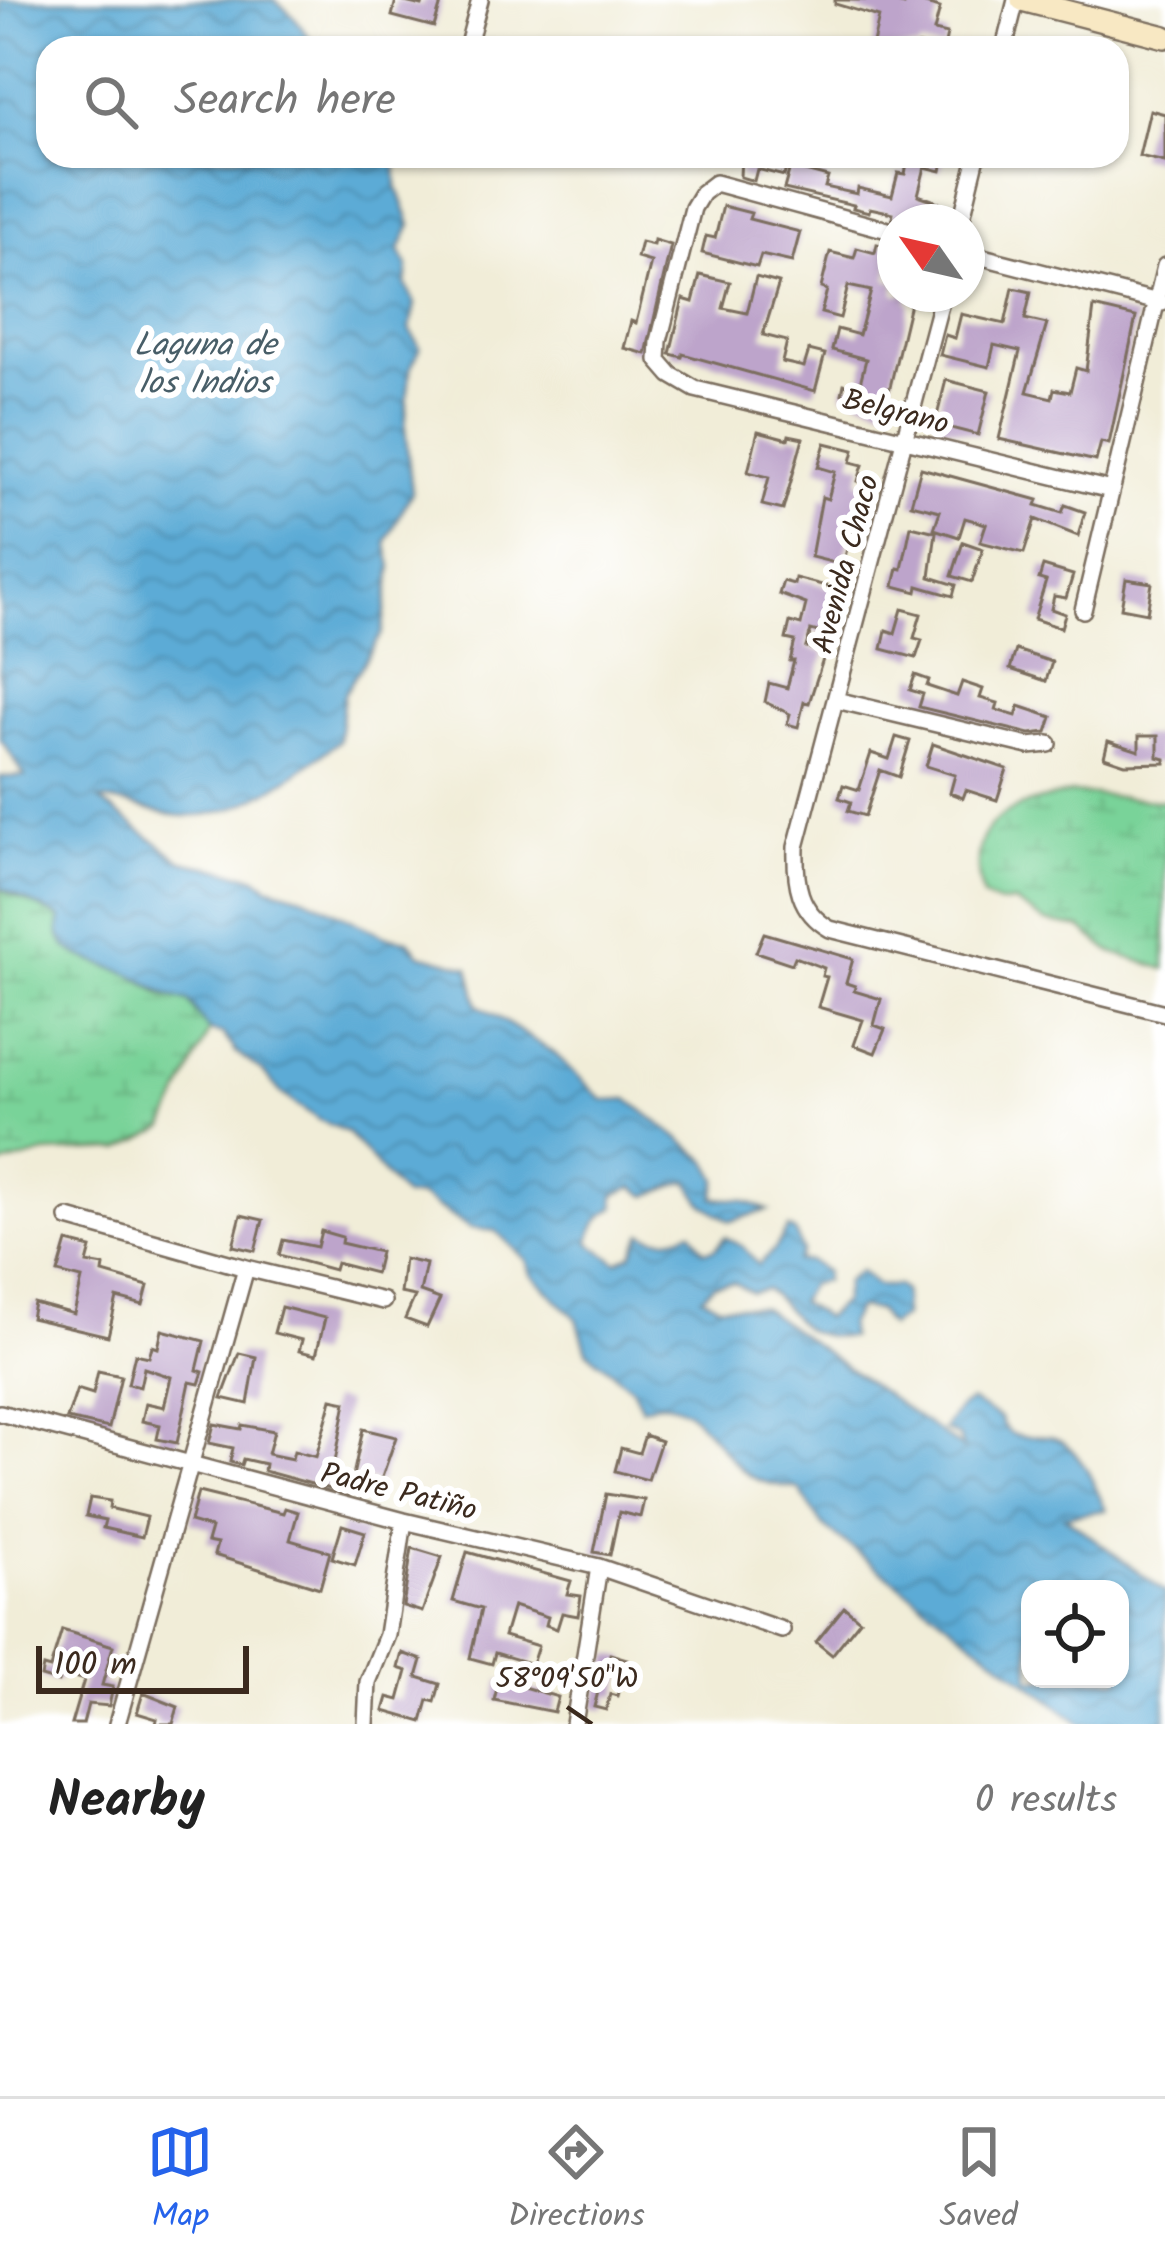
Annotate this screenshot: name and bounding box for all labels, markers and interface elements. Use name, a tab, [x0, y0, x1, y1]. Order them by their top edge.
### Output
search box	[36, 36, 1129, 168]
text: Search here	[174, 66, 396, 138]
icon: search	[78, 69, 144, 135]
north arrow	[877, 204, 985, 312]
water label: Laguna de los Indios	[134, 320, 279, 411]
street label: Belgrano	[837, 377, 954, 449]
street label: Avenida Chaco	[800, 470, 894, 659]
street label: Padre Patiño	[315, 1450, 482, 1536]
map controls	[1021, 1580, 1129, 1688]
button: locate	[1021, 1580, 1129, 1688]
scale bar	[36, 1640, 249, 1693]
text: 100 m	[54, 1640, 137, 1693]
text: 58°09'50"W	[496, 1656, 638, 1704]
text: Nearby	[48, 1762, 205, 1843]
text: 0 results	[975, 1771, 1117, 1833]
tab: Map	[147, 2119, 213, 2244]
tab: Directions	[508, 2119, 645, 2244]
tab: Saved	[939, 2119, 1018, 2244]

